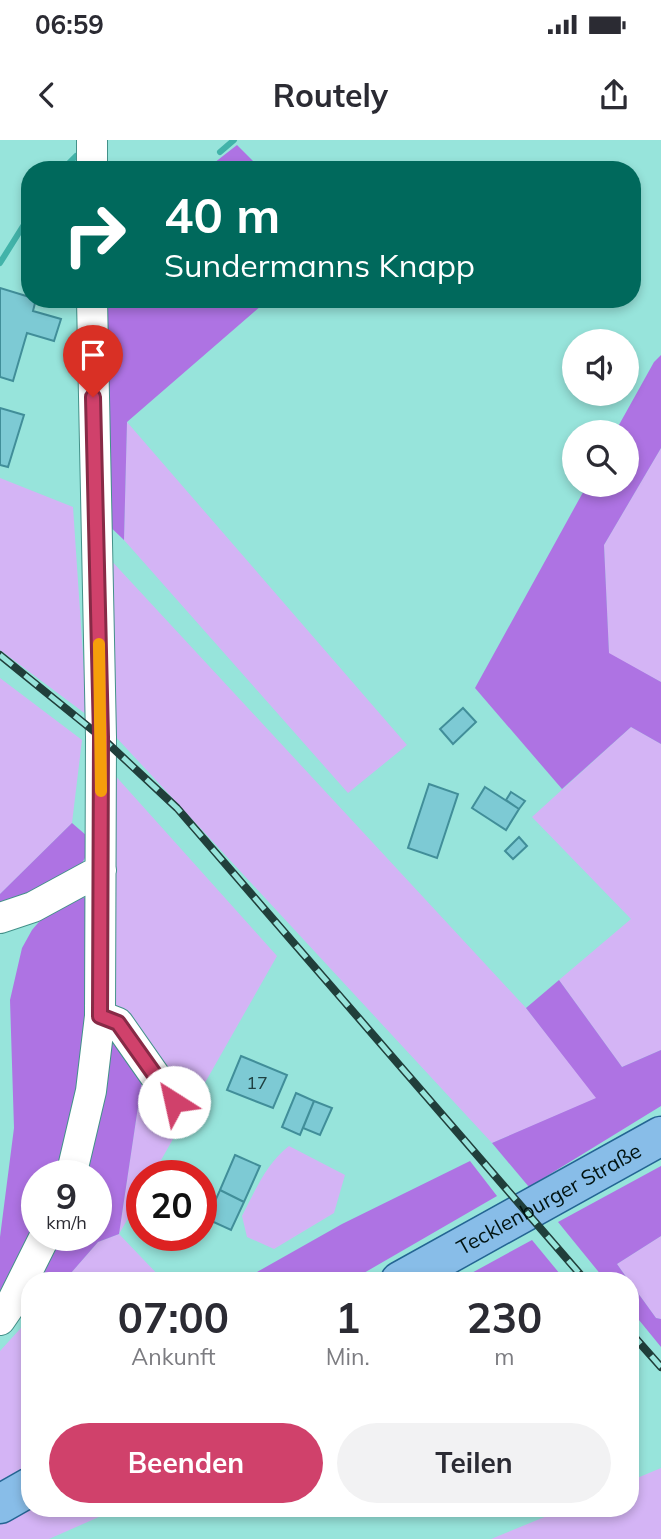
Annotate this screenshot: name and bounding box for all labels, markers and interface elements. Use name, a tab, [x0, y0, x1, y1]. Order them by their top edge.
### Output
text: 06:59	[35, 8, 104, 41]
text: Routely	[273, 75, 388, 115]
icon: back	[28, 76, 66, 114]
icon: share	[595, 76, 633, 114]
text: 40 m	[164, 184, 280, 245]
icon: right	[49, 189, 140, 280]
text: Sundermanns Knapp	[164, 245, 475, 285]
pin	[63, 325, 123, 397]
map controls	[562, 329, 639, 497]
button: sound	[562, 329, 639, 406]
icon: arrive	[74, 336, 112, 374]
button: search	[562, 420, 639, 497]
position arrow	[137, 1065, 211, 1139]
house number: 17	[246, 1071, 268, 1094]
street label: Tecklenburger Straße	[452, 1137, 646, 1260]
speed limit sign: 20	[126, 1160, 217, 1251]
text: 9	[56, 1174, 77, 1218]
text: km/h	[46, 1211, 87, 1234]
text: 07:00	[118, 1291, 229, 1344]
text: 1	[335, 1291, 360, 1344]
text: 230	[467, 1291, 542, 1344]
text: Ankunft	[131, 1342, 216, 1371]
text: Min.	[326, 1342, 370, 1371]
text: m	[494, 1342, 514, 1371]
button: Beenden	[49, 1423, 323, 1503]
button: Teilen	[337, 1423, 611, 1503]

